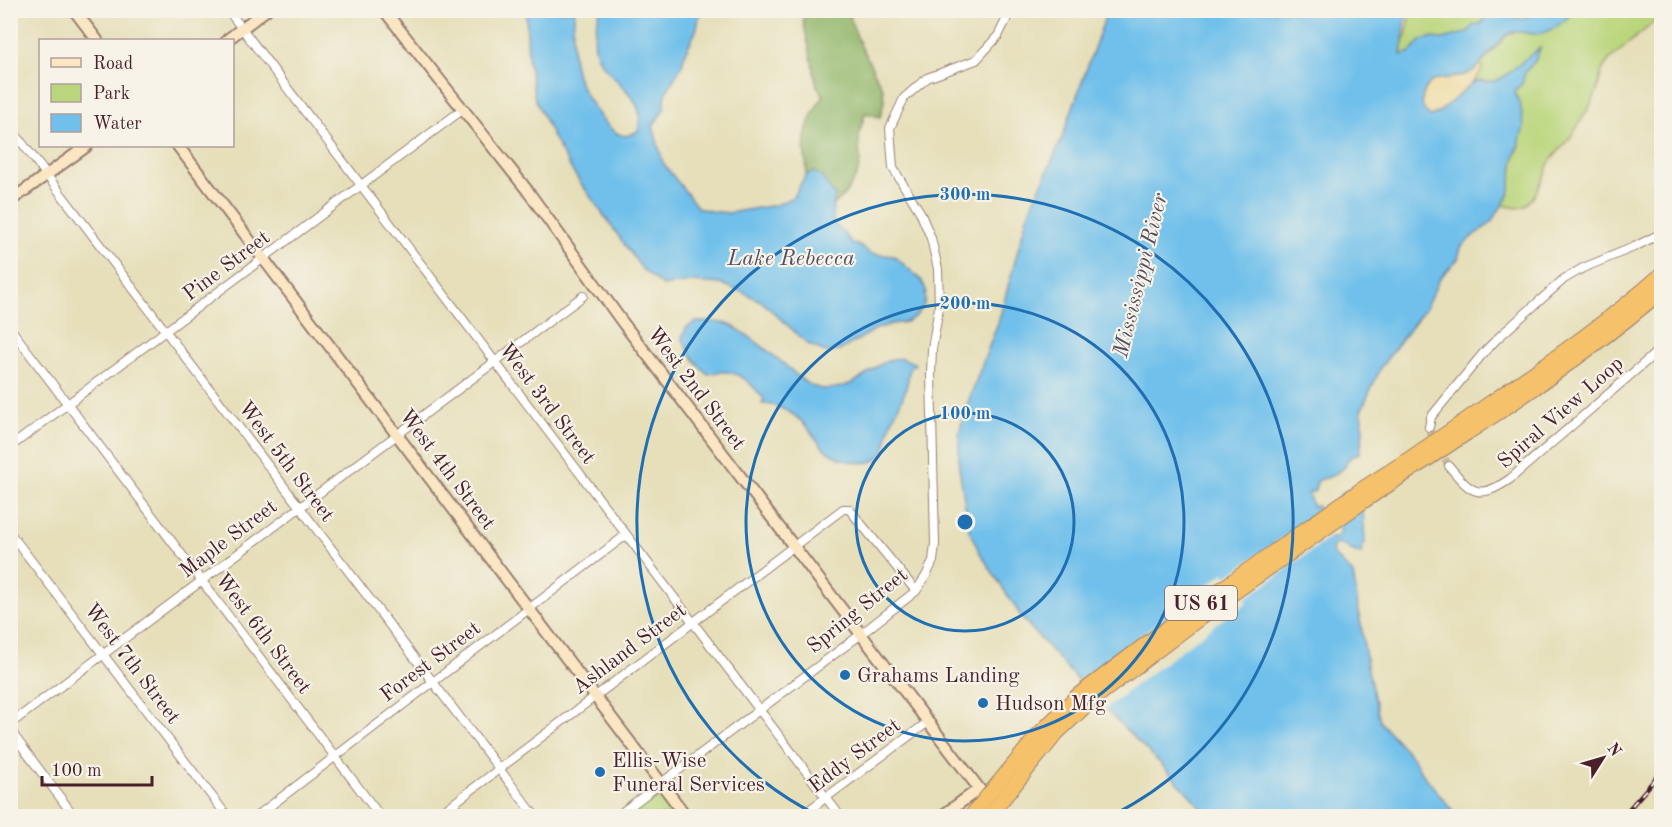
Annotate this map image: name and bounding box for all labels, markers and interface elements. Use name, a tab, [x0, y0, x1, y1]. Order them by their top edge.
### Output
legend	[39, 39, 234, 147]
text: Road	[93, 55, 133, 73]
text: Park	[93, 85, 130, 103]
text: Water	[93, 115, 142, 133]
text: 300 m	[940, 186, 990, 204]
water label: Mississippi River	[1110, 191, 1172, 361]
street label: Pine Street	[180, 227, 274, 305]
water label: Lake Rebecca	[726, 248, 855, 270]
text: 200 m	[940, 295, 990, 313]
street label: West 2nd Street	[643, 323, 749, 454]
street label: West 3rd Street	[495, 339, 599, 468]
street label: Spiral View Loop	[1494, 353, 1628, 473]
street label: West 5th Street	[234, 398, 338, 526]
text: 100 m	[940, 405, 990, 423]
street label: West 4th Street	[395, 406, 499, 534]
street label: Maple Street	[176, 496, 281, 582]
centre of rings	[955, 512, 975, 532]
street label: Spring Street	[804, 564, 912, 658]
street label: West 6th Street	[211, 570, 315, 698]
road number: US 61	[1165, 586, 1237, 620]
street label: West 7th Street	[80, 600, 184, 728]
street label: Ashland Street	[569, 600, 691, 699]
street label: Forest Street	[377, 618, 485, 707]
place label: Grahams Landing	[857, 666, 1020, 687]
marker: Grahams Landing	[838, 668, 852, 682]
place label: Hudson Mfg	[995, 694, 1107, 715]
marker: Hudson Mfg	[976, 696, 990, 710]
street label: Eddy Street	[805, 715, 905, 797]
north arrow	[1573, 728, 1633, 788]
text: N	[1603, 740, 1624, 760]
scale bar	[42, 749, 152, 787]
place label: Ellis-Wise Funeral Services	[612, 751, 765, 796]
text: 100 m	[51, 762, 102, 780]
marker: Ellis-Wise Funeral Services	[593, 765, 607, 779]

